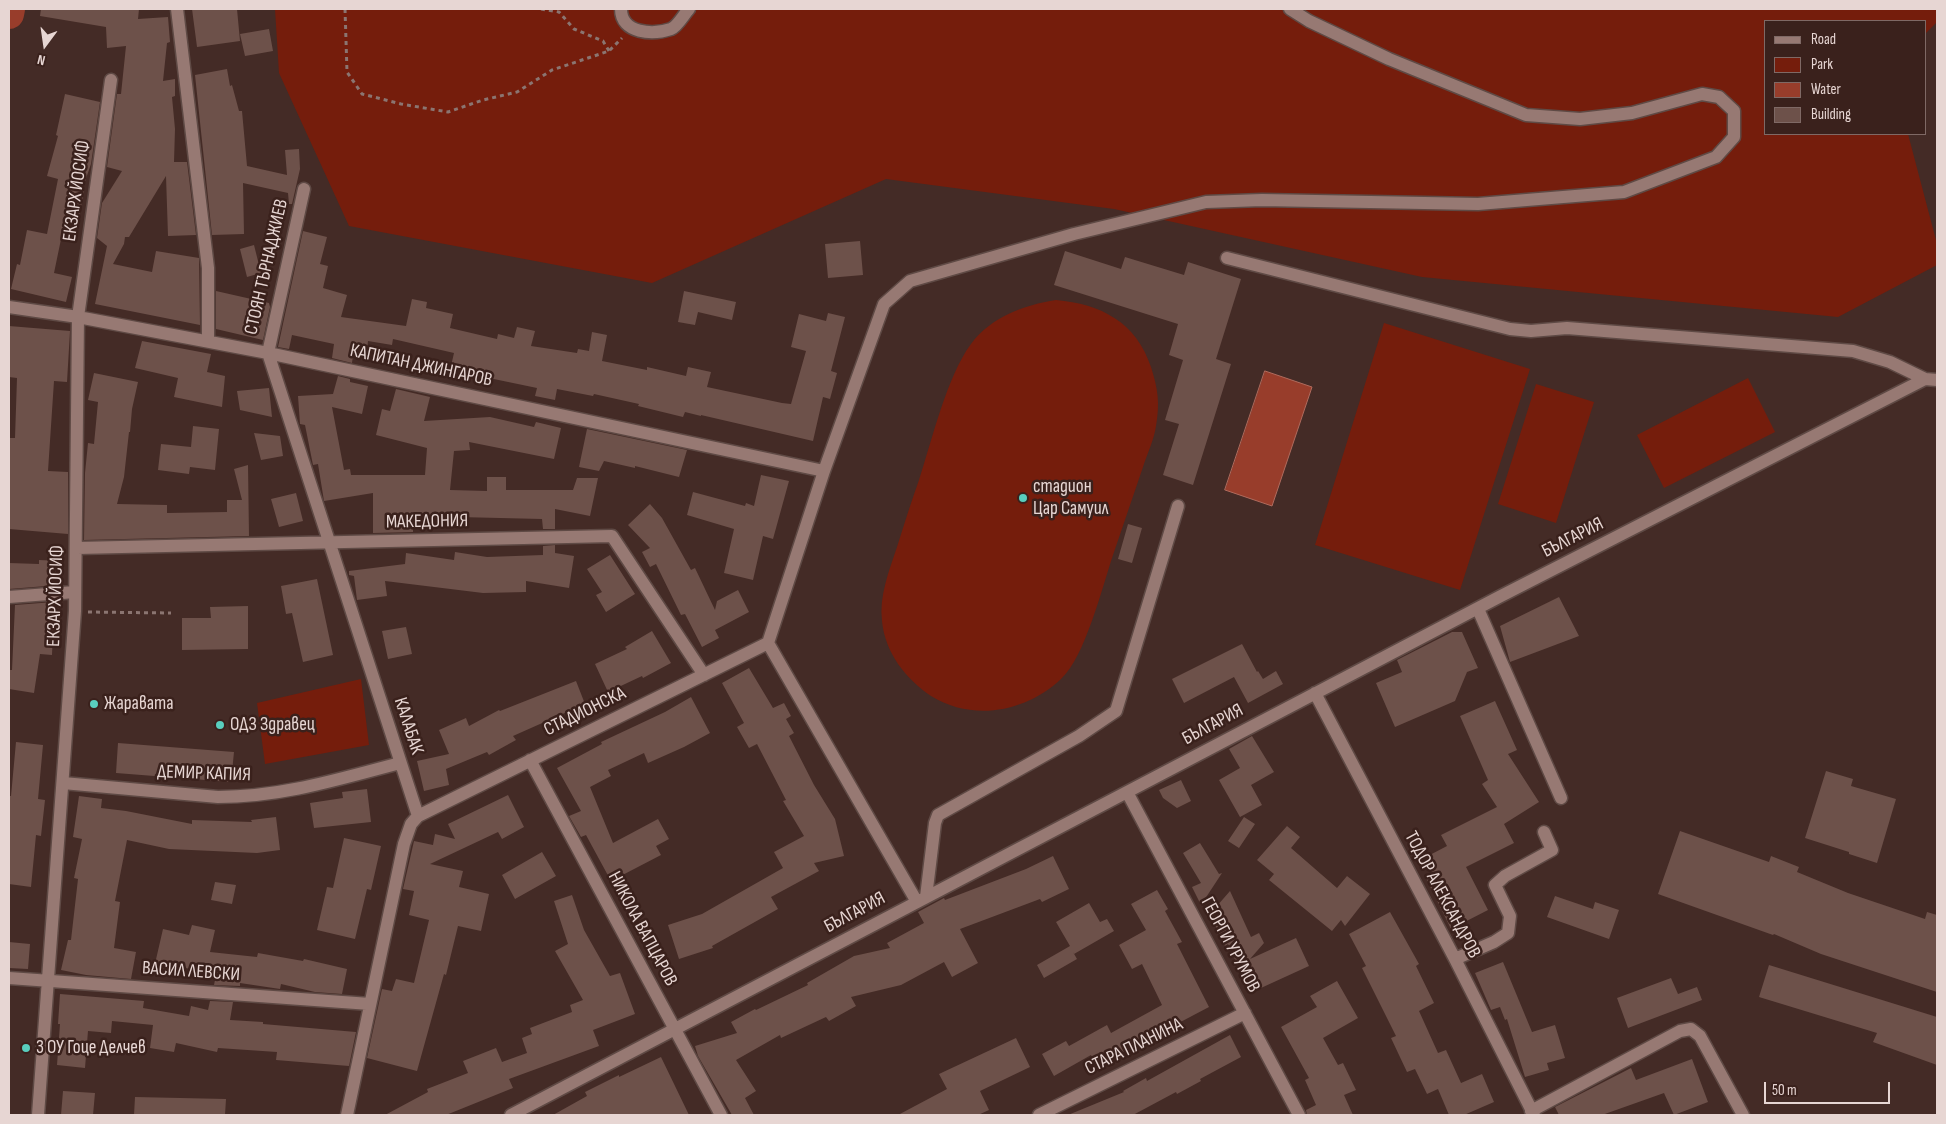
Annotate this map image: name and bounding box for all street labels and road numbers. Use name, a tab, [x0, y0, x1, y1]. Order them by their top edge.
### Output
street label: ЕКЗАРХ ЙОСИФ	[59, 139, 95, 243]
street label: СТОЯН ТЪРНАДЖИЕВ	[240, 197, 294, 337]
street label: КАПИТАН ДЖИНГАРОВ	[348, 340, 494, 392]
street label: МАКЕДОНИЯ	[386, 510, 468, 534]
street label: БЪЛГАРИЯ	[1538, 513, 1608, 563]
street label: ЕКЗАРХ ЙОСИФ	[43, 545, 69, 647]
street label: СТАДИОНСКА	[540, 682, 630, 742]
street label: КАЛАБАК	[388, 695, 428, 757]
street label: БЪЛГАРИЯ	[1179, 699, 1247, 751]
street label: ДЕМИР КАПИЯ	[157, 761, 251, 787]
street label: ТОДОР АЛЕКСАНДРОВ	[1399, 828, 1485, 962]
street label: НИКОЛА ВАПЦАРОВ	[602, 868, 682, 990]
street label: БЪЛГАРИЯ	[821, 887, 889, 939]
street label: ГЕОРГИ УРУМОВ	[1195, 894, 1265, 996]
street label: ВАСИЛ ЛЕВСКИ	[141, 957, 241, 987]
street label: СТАРА ПЛАНИНА	[1081, 1014, 1187, 1080]

